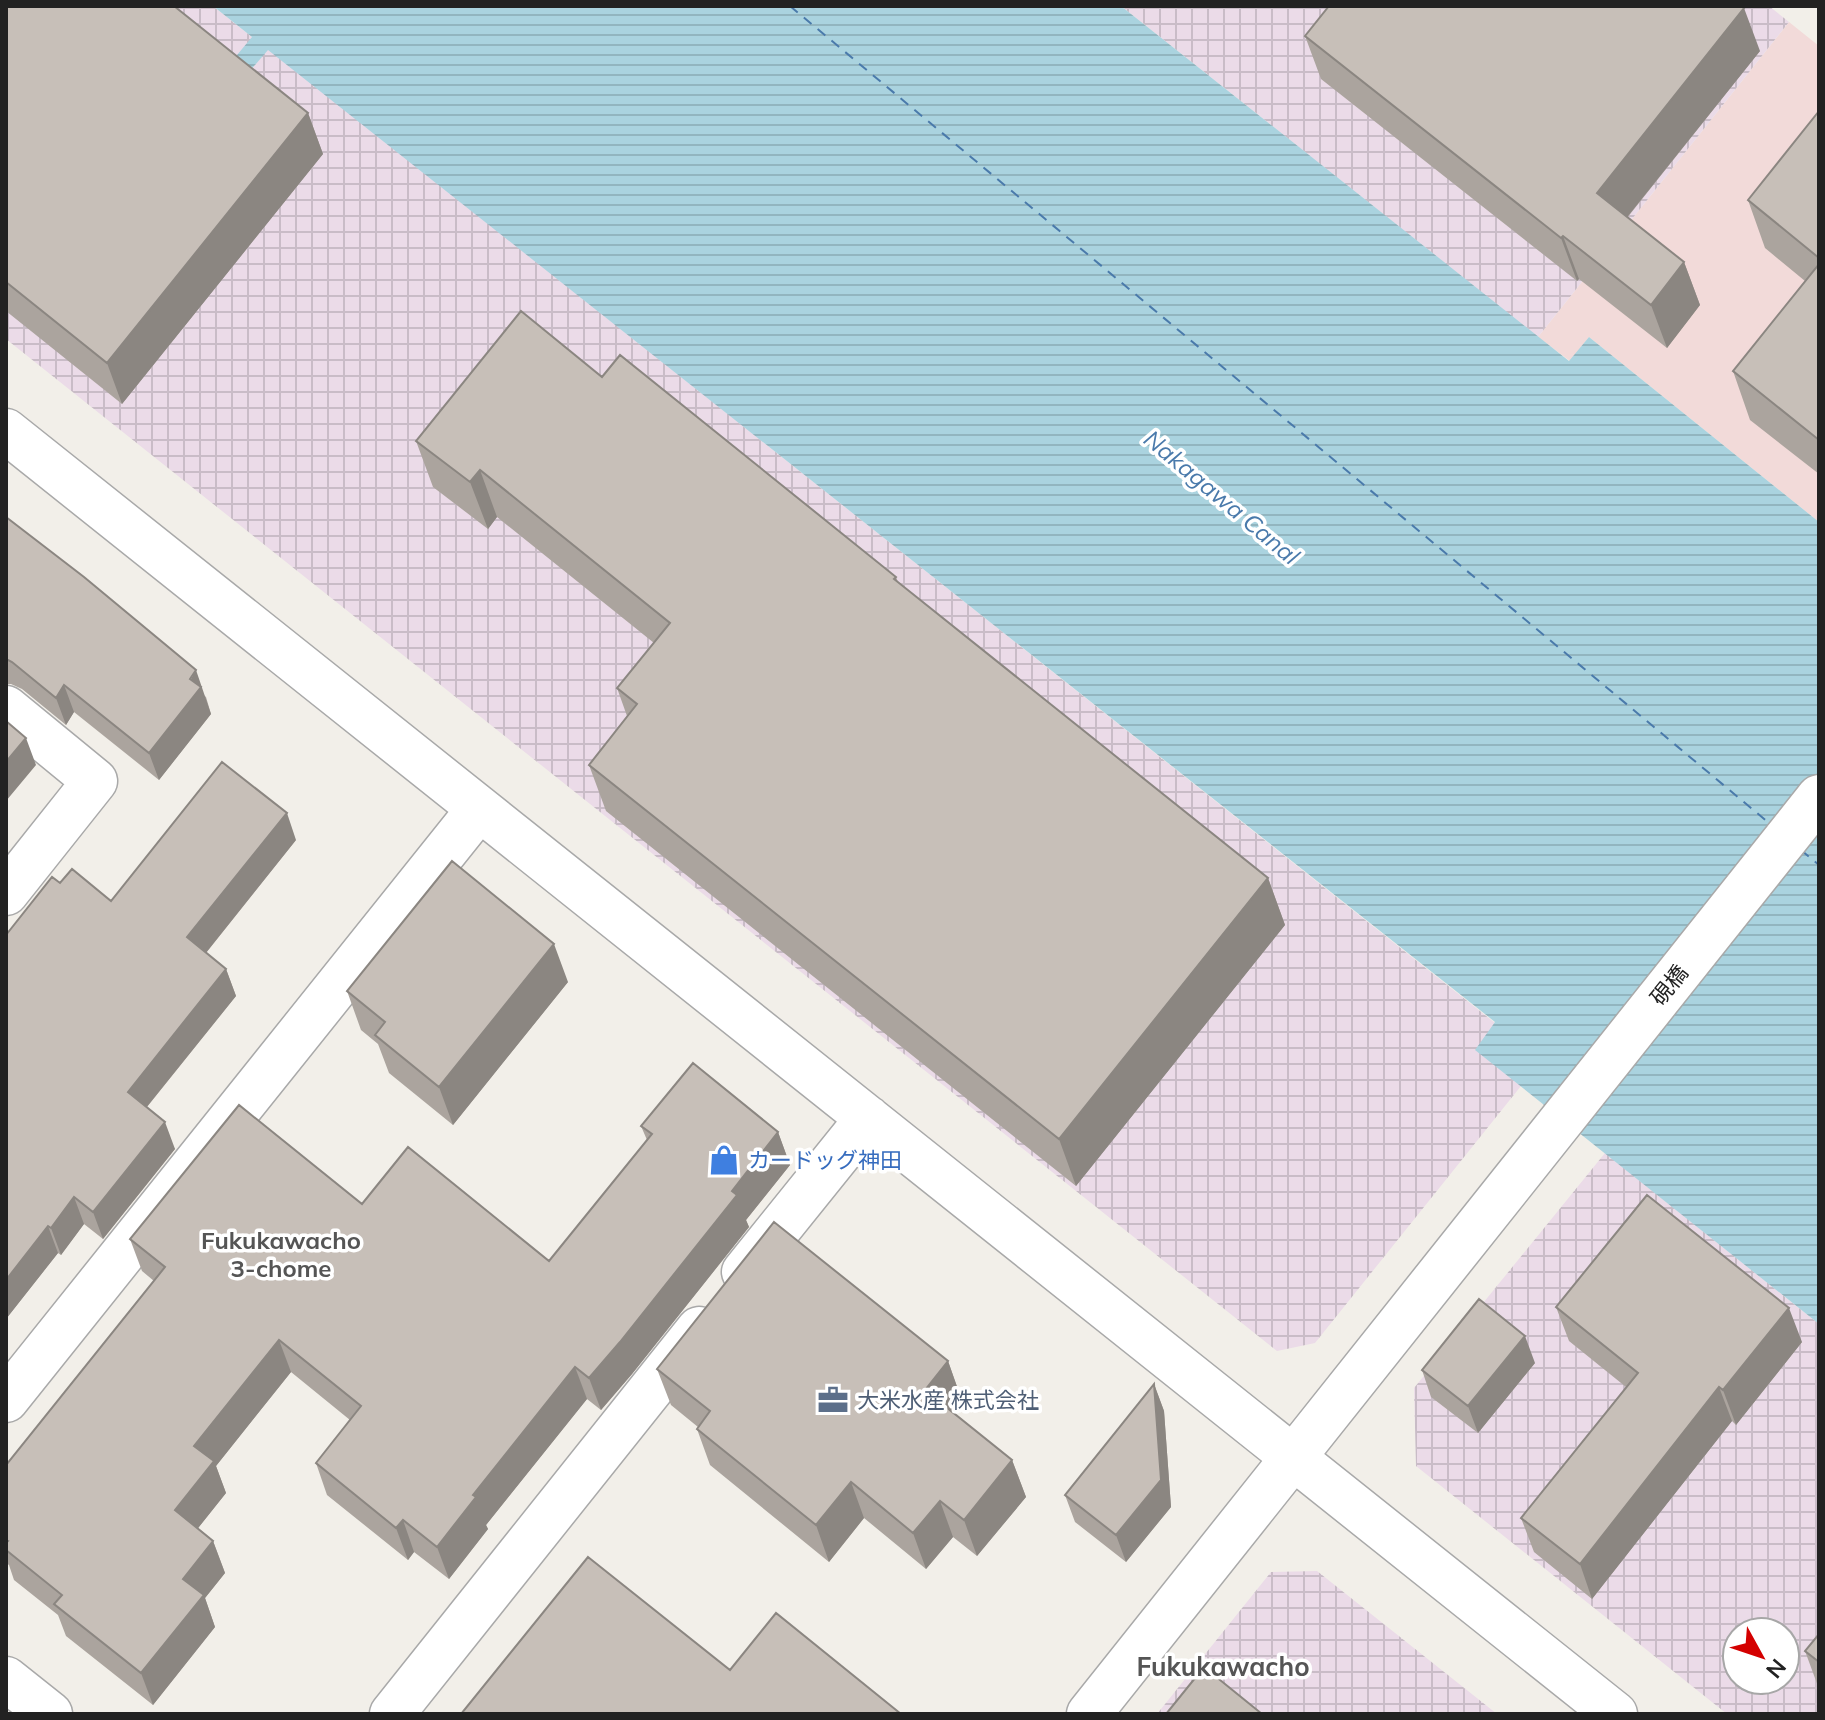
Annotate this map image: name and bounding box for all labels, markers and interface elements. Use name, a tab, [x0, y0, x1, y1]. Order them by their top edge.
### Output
water label: Nakagawa Canal	[1138, 423, 1306, 571]
street label: 硯橋	[1644, 959, 1694, 1011]
shop icon: カードッグ神田	[707, 1143, 741, 1177]
place label: カードッグ神田	[748, 1146, 902, 1174]
district label: Fukukawacho 3-chome	[201, 1225, 361, 1283]
office icon: 大米水産 株式会社	[816, 1383, 850, 1417]
place label: 大米水産 株式会社	[857, 1386, 1039, 1414]
north arrow	[1721, 1616, 1801, 1696]
district label: Fukukawacho	[1136, 1650, 1310, 1683]
text: N	[1760, 1653, 1792, 1684]

